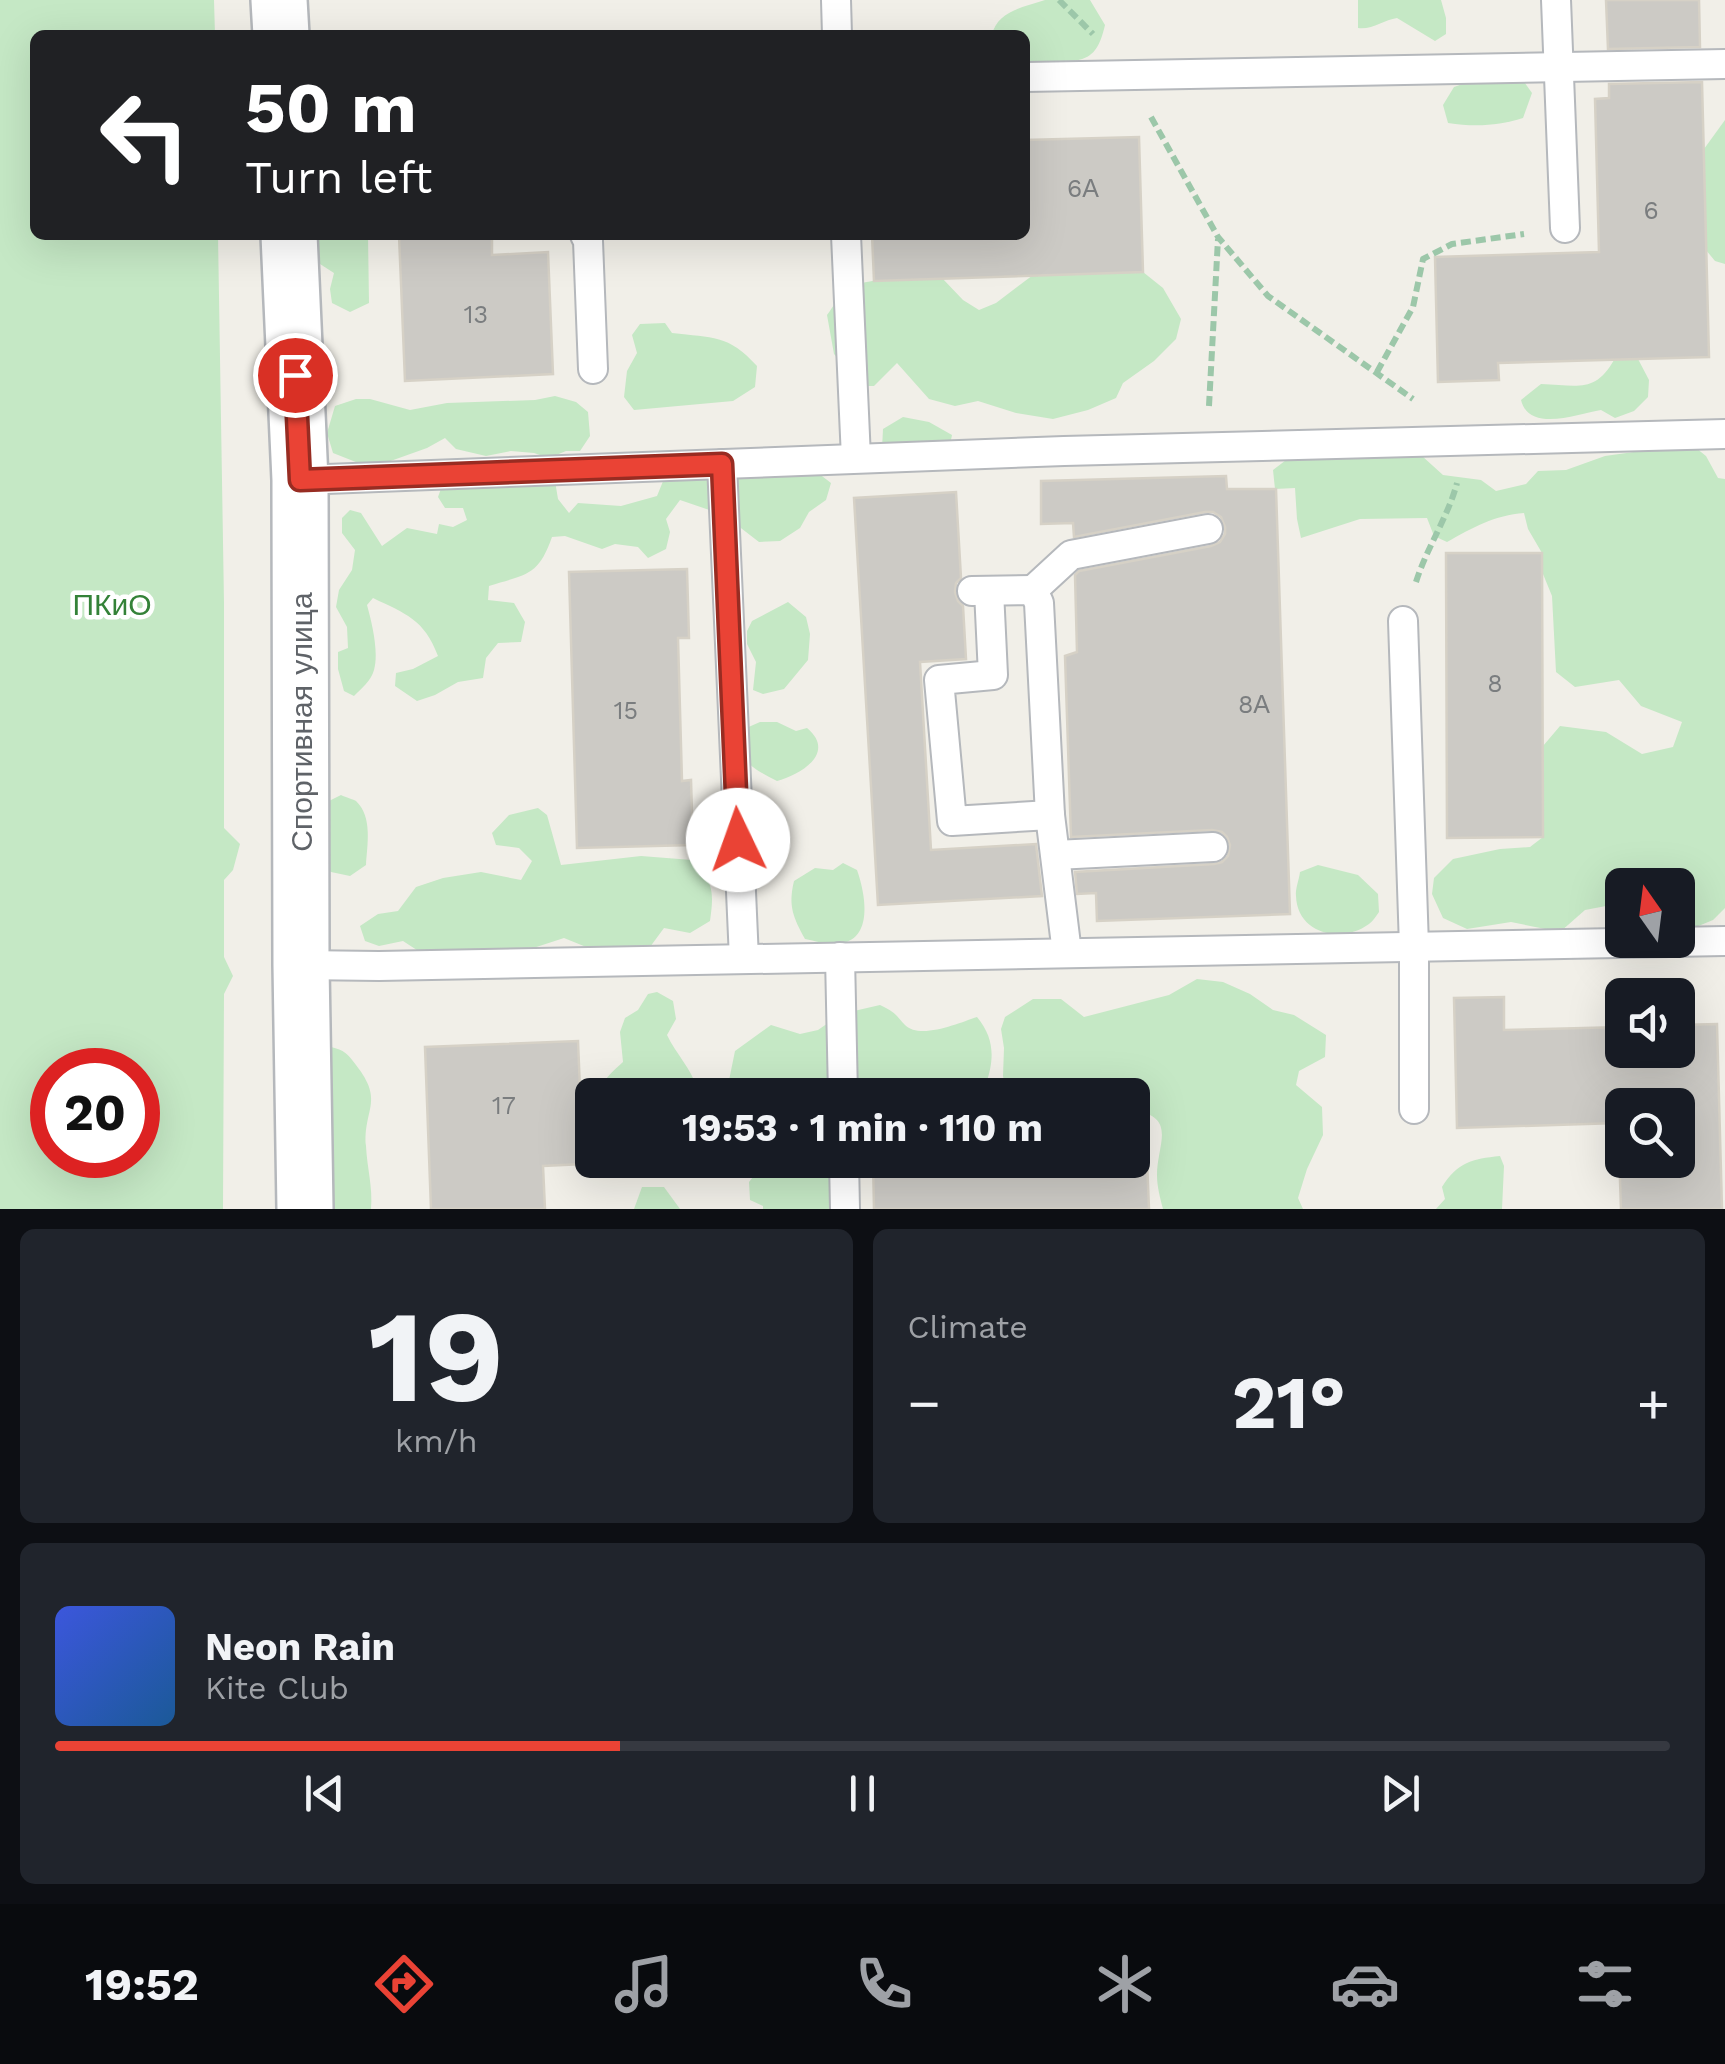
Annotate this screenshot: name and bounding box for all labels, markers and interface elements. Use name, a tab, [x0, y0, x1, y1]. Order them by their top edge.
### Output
text: 50 m	[245, 67, 417, 149]
icon: left	[80, 70, 210, 200]
text: Turn left	[245, 151, 432, 204]
house number: 6А	[1067, 174, 1099, 203]
house number: 6	[1643, 196, 1659, 225]
house number: 13	[464, 300, 488, 329]
pin	[253, 333, 338, 418]
icon: arrive	[268, 348, 323, 403]
park label: ПКиО	[72, 587, 152, 622]
street label: Спортивная улица	[284, 592, 319, 852]
house number: 8	[1487, 669, 1503, 698]
house number: 8А	[1238, 690, 1270, 719]
house number: 15	[614, 696, 638, 725]
position arrow	[686, 788, 790, 892]
north arrow	[1605, 868, 1695, 958]
map controls	[1605, 868, 1695, 1178]
button: sound	[1605, 978, 1695, 1068]
speed limit sign: 20	[30, 1048, 160, 1178]
button: search	[1605, 1088, 1695, 1178]
house number: 17	[492, 1091, 516, 1120]
text: 19:53 · 1 min · 110 m	[682, 1106, 1043, 1150]
text: 19	[368, 1280, 504, 1433]
text: Climate	[908, 1308, 1028, 1346]
text: 21°	[1232, 1358, 1346, 1446]
text: −	[908, 1371, 941, 1435]
text: +	[1637, 1371, 1670, 1435]
text: km/h	[395, 1422, 477, 1460]
text: Neon Rain	[205, 1625, 395, 1669]
text: Kite Club	[205, 1669, 349, 1707]
icon: previous	[297, 1766, 352, 1821]
icon: pause	[835, 1766, 890, 1821]
icon: next	[1373, 1766, 1428, 1821]
icon: directions	[369, 1949, 439, 2019]
icon: music	[609, 1949, 679, 2019]
icon: phone	[849, 1949, 919, 2019]
icon: climate	[1090, 1949, 1160, 2019]
icon: car	[1330, 1949, 1400, 2019]
icon: filters	[1570, 1949, 1640, 2019]
text: 19:52	[85, 1958, 199, 2011]

